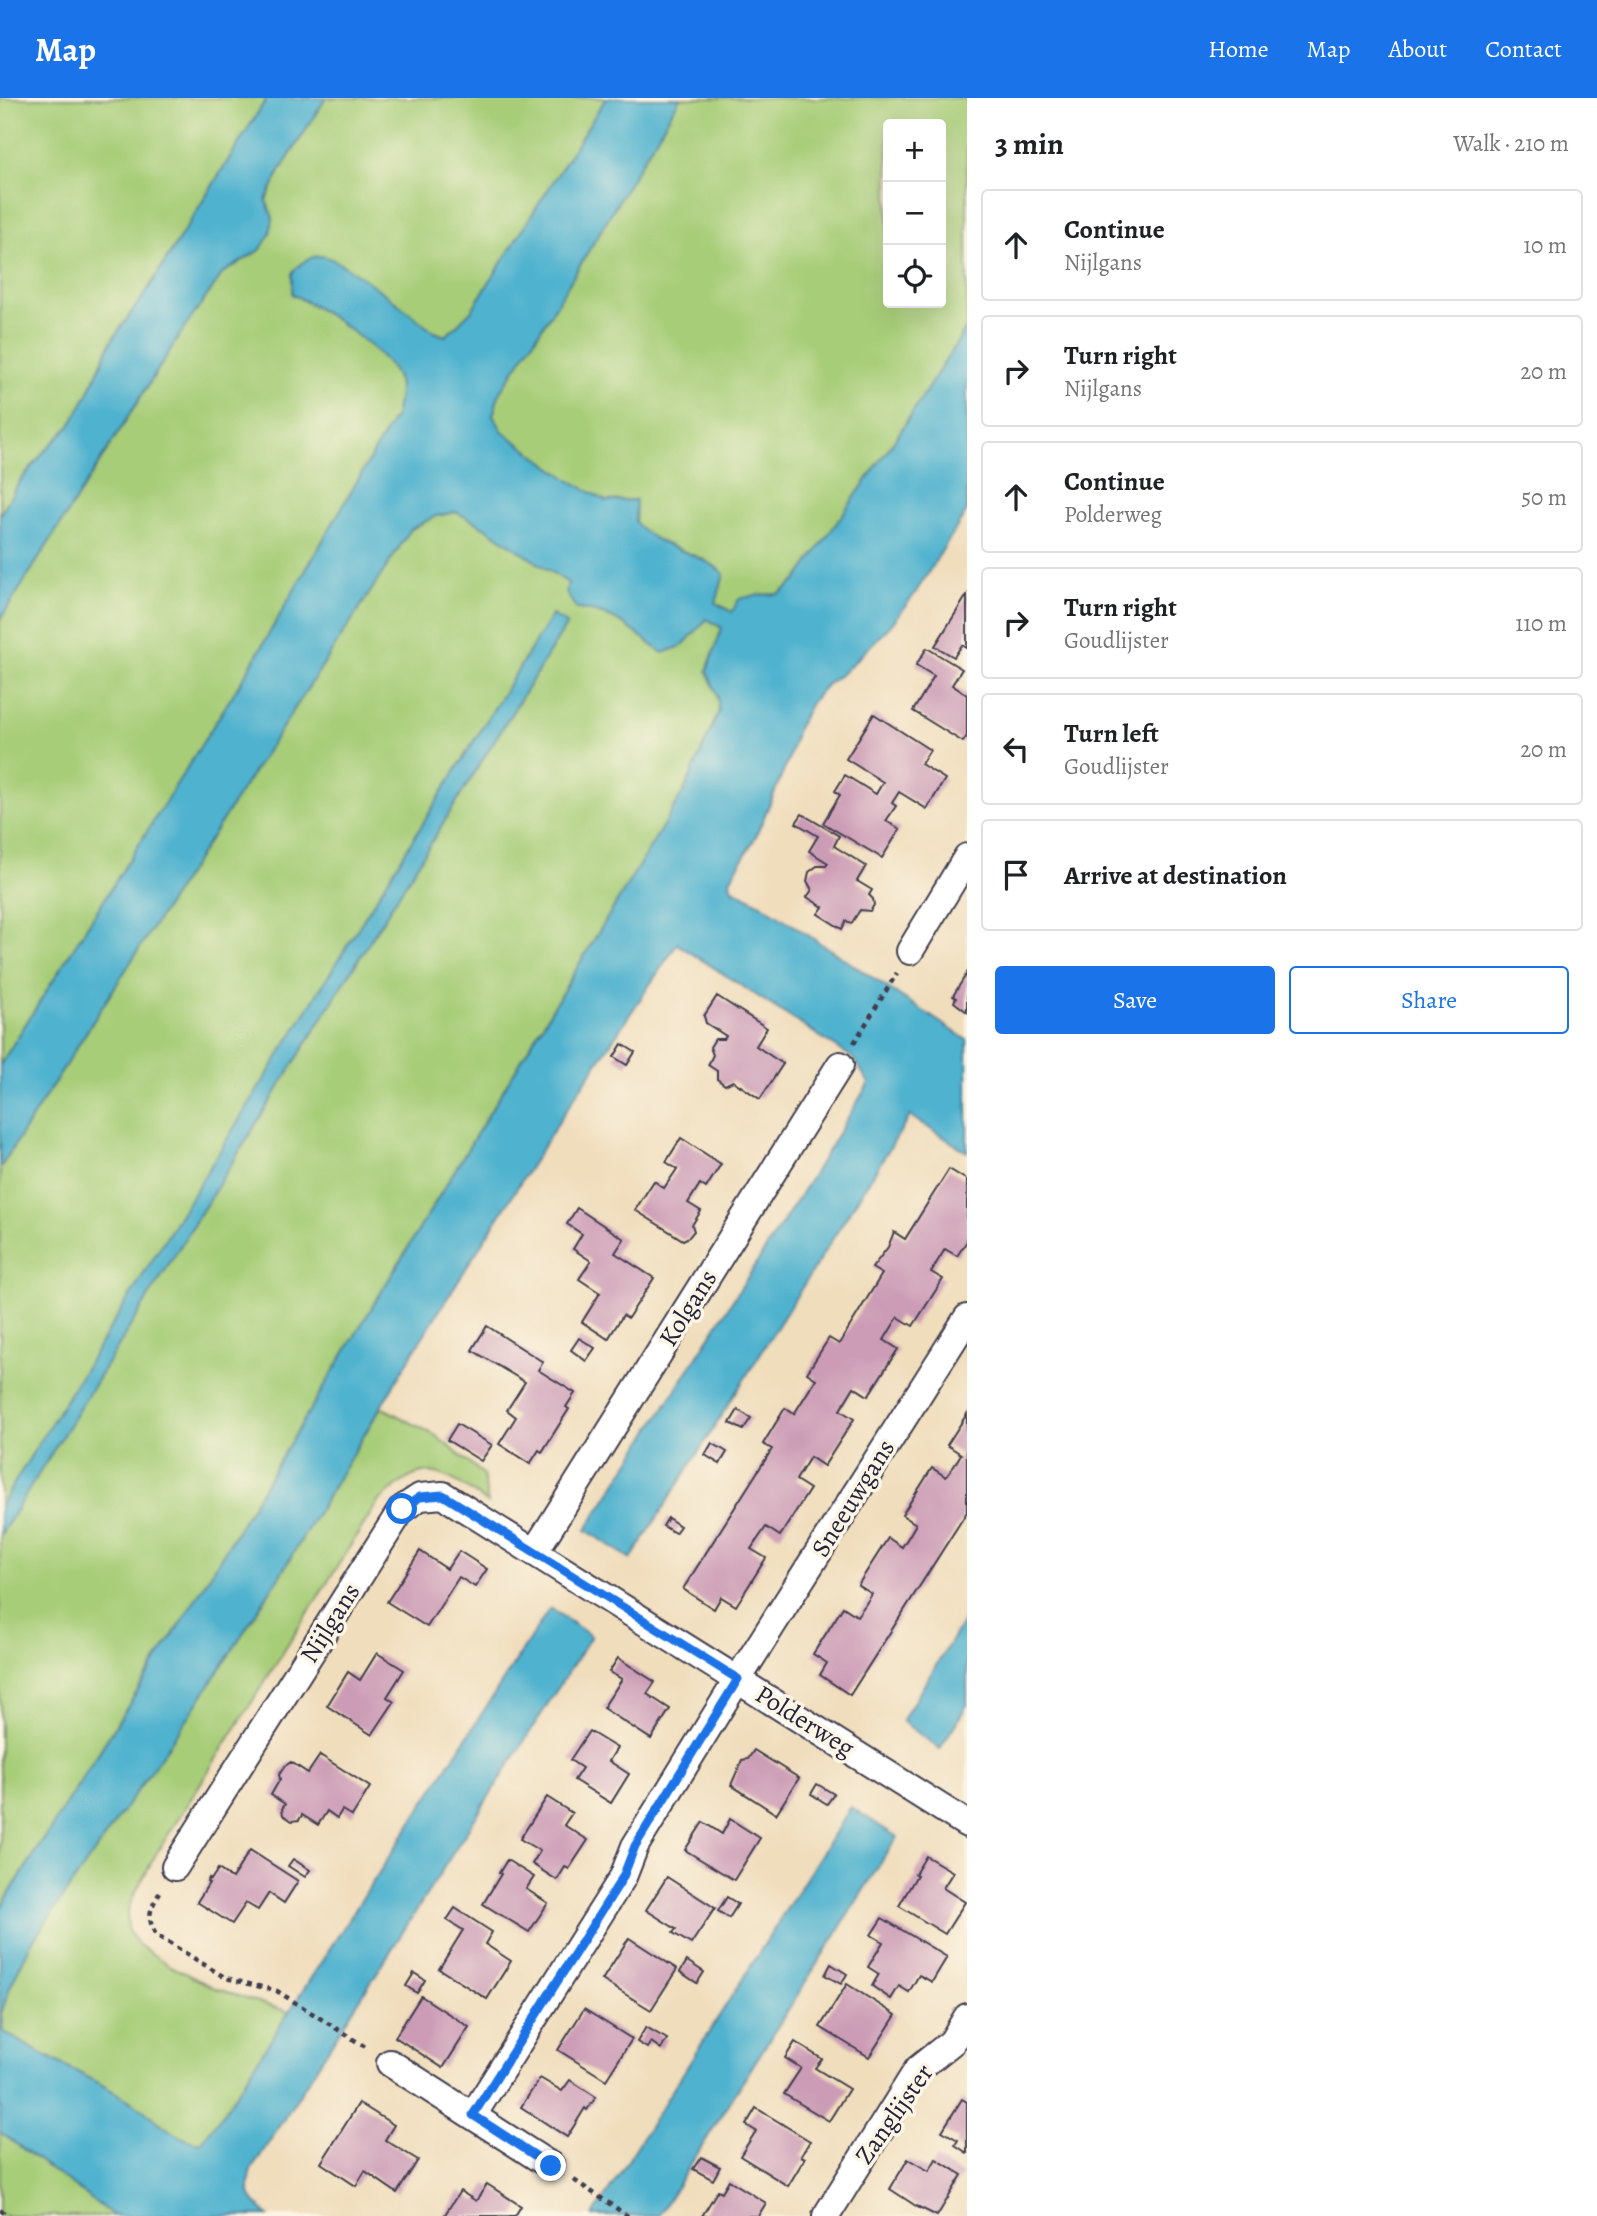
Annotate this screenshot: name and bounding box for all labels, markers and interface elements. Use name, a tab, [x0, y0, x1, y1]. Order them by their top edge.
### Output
text: Map	[35, 27, 96, 72]
text: Home	[1208, 33, 1269, 65]
text: Map	[1307, 33, 1351, 65]
text: About	[1389, 33, 1447, 65]
text: Contact	[1485, 33, 1562, 65]
map controls	[883, 119, 946, 308]
button: +	[883, 119, 946, 182]
text: 3 min	[995, 124, 1064, 164]
text: Walk · 210 m	[1453, 128, 1569, 159]
button: −	[883, 182, 946, 245]
text: Continue	[1064, 212, 1165, 247]
icon: ahead	[997, 226, 1035, 264]
text: 10 m	[1523, 230, 1567, 261]
button: locate	[883, 245, 946, 308]
text: Nijlgans	[1064, 247, 1142, 278]
text: Turn right	[1064, 338, 1177, 373]
icon: right	[997, 352, 1035, 390]
text: 20 m	[1520, 356, 1567, 387]
text: Nijlgans	[1064, 373, 1142, 404]
text: Continue	[1064, 464, 1165, 499]
icon: ahead	[997, 478, 1035, 516]
text: 50 m	[1521, 482, 1567, 513]
text: Polderweg	[1064, 499, 1162, 530]
text: Turn right	[1064, 590, 1177, 625]
icon: right	[997, 604, 1035, 642]
text: 110 m	[1515, 608, 1567, 639]
text: Goudlijster	[1064, 625, 1169, 656]
text: Turn left	[1064, 716, 1159, 751]
icon: left	[997, 730, 1035, 768]
text: 20 m	[1520, 734, 1567, 765]
text: Goudlijster	[1064, 751, 1169, 782]
icon: arrive	[997, 856, 1035, 894]
text: Arrive at destination	[1064, 858, 1287, 893]
button: Save	[995, 966, 1275, 1034]
button: Share	[1289, 966, 1569, 1034]
street label: Kolgans	[651, 1263, 725, 1353]
street label: Sneeuwgans	[803, 1433, 903, 1563]
route start	[386, 1493, 417, 1524]
street label: Nijlgans	[292, 1576, 368, 1670]
street label: Polderweg	[749, 1677, 861, 1765]
street label: Zanglijster	[847, 2057, 941, 2171]
route end	[535, 2150, 566, 2181]

